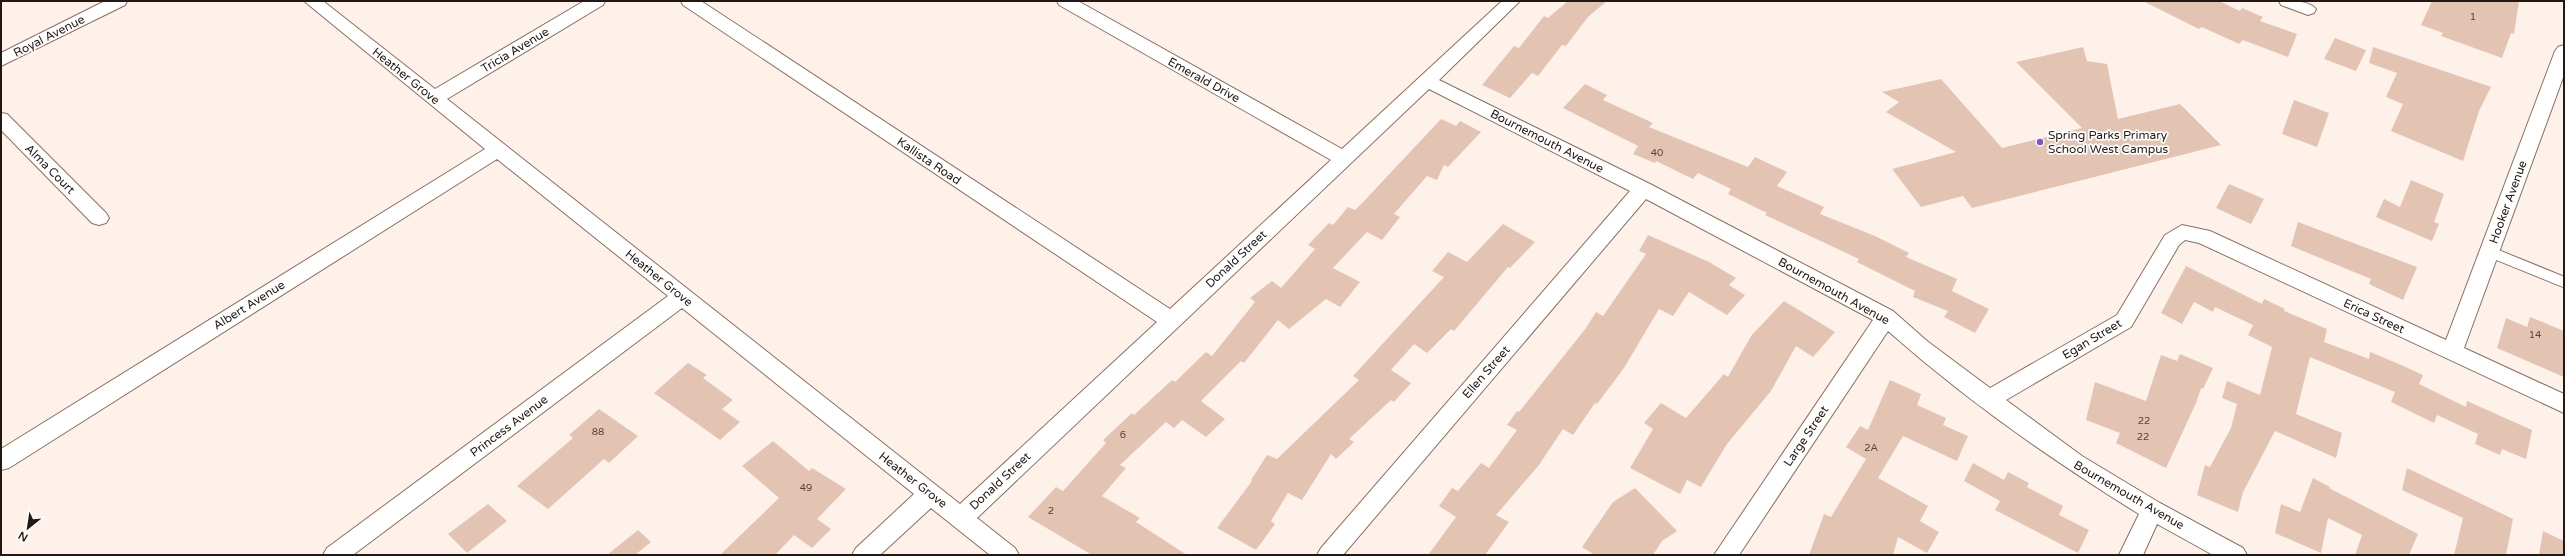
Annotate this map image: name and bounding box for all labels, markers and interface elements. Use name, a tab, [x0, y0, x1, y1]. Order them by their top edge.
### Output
house number: 1	[2470, 11, 2476, 23]
street label: Royal Avenue	[11, 12, 87, 60]
street label: Tricia Avenue	[479, 24, 552, 76]
street label: Heather Grove	[370, 45, 443, 108]
street label: Emerald Drive	[1166, 54, 1243, 106]
street label: Bournemouth Avenue	[1488, 106, 1606, 176]
place label: Spring Parks Primary School West Campus	[2048, 128, 2169, 156]
street label: Kallista Road	[894, 134, 964, 188]
marker: Spring Parks Primary School West Campus	[2035, 137, 2045, 147]
street label: Alma Court	[22, 141, 78, 197]
house number: 40	[1651, 147, 1663, 159]
street label: Hooker Avenue	[2486, 158, 2530, 245]
street label: Donald Street	[1203, 227, 1270, 291]
street label: Heather Grove	[623, 247, 696, 310]
street label: Bournemouth Avenue	[1776, 255, 1892, 328]
street label: Albert Avenue	[211, 277, 287, 333]
street label: Erica Street	[2341, 296, 2407, 336]
street label: Egan Street	[2060, 316, 2124, 362]
house number: 14	[2529, 329, 2541, 341]
street label: Ellen Street	[1459, 343, 1513, 401]
street label: Princess Avenue	[467, 392, 551, 460]
street label: Large Street	[1781, 403, 1832, 469]
house number: 22	[2138, 415, 2150, 427]
house number: 88	[592, 426, 604, 438]
house number: 6	[1120, 429, 1126, 441]
house number: 22	[2137, 431, 2149, 443]
house number: 2A	[1864, 442, 1878, 454]
street label: Heather Grove	[876, 449, 950, 511]
street label: Donald Street	[967, 449, 1034, 513]
street label: Bournemouth Avenue	[2071, 458, 2187, 532]
house number: 49	[800, 482, 812, 494]
house number: 2	[1048, 505, 1054, 517]
north arrow	[8, 508, 48, 548]
text: N	[16, 528, 30, 544]

